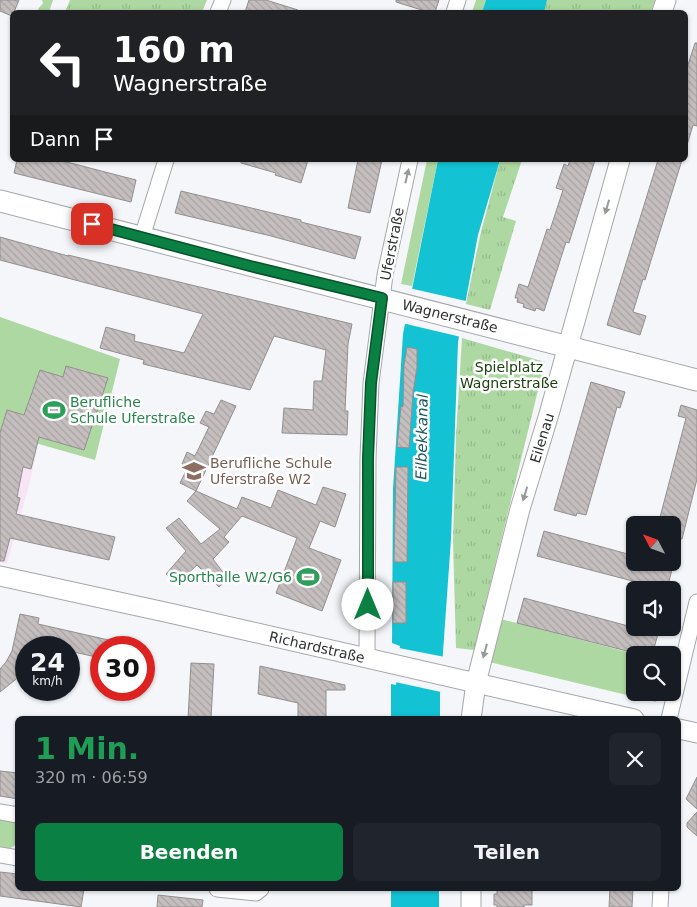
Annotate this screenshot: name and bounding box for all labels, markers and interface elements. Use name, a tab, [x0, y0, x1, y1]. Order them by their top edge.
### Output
icon: left	[30, 30, 95, 95]
text: 160 m	[113, 30, 235, 70]
text: Wagnerstraße	[113, 71, 267, 96]
icon: arrive	[90, 125, 118, 153]
text: Dann	[30, 128, 80, 150]
one-way arrow	[403, 168, 411, 184]
one-way arrow	[603, 199, 611, 215]
pin	[71, 203, 113, 245]
street label: Uferstraße	[377, 206, 407, 282]
icon: arrive	[78, 210, 106, 238]
street label: Wagnerstraße	[400, 296, 500, 336]
park label: Spielplatz Wagnerstraße	[460, 359, 558, 391]
water label: Eilbekkanal	[412, 393, 432, 480]
place label: Berufliche Schule Uferstraße	[70, 394, 195, 426]
sports icon: Berufliche Schule Uferstraße	[41, 397, 67, 423]
street label: Eilenau	[527, 411, 557, 465]
place label: Berufliche Schule Uferstraße W2	[210, 455, 332, 487]
school or university icon: Berufliche Schule Uferstraße W2	[181, 458, 207, 484]
one-way arrow	[521, 486, 529, 501]
north arrow	[626, 516, 681, 571]
map controls	[626, 516, 681, 701]
sports icon: Sporthalle W2/G6	[295, 564, 321, 590]
place label: Sporthalle W2/G6	[169, 569, 292, 585]
position arrow	[341, 578, 393, 630]
button: sound	[626, 581, 681, 636]
street label: Richardstraße	[268, 628, 366, 666]
speed limit sign: 30	[90, 636, 155, 701]
one-way arrow	[481, 644, 489, 659]
button: search	[626, 646, 681, 701]
text: 24	[30, 648, 65, 677]
text: km/h	[32, 674, 63, 688]
text: 1 Min.	[35, 731, 139, 766]
button: close	[609, 733, 661, 785]
text: 320 m · 06:59	[35, 768, 148, 787]
button: Beenden	[35, 823, 343, 881]
button: Teilen	[353, 823, 661, 881]

